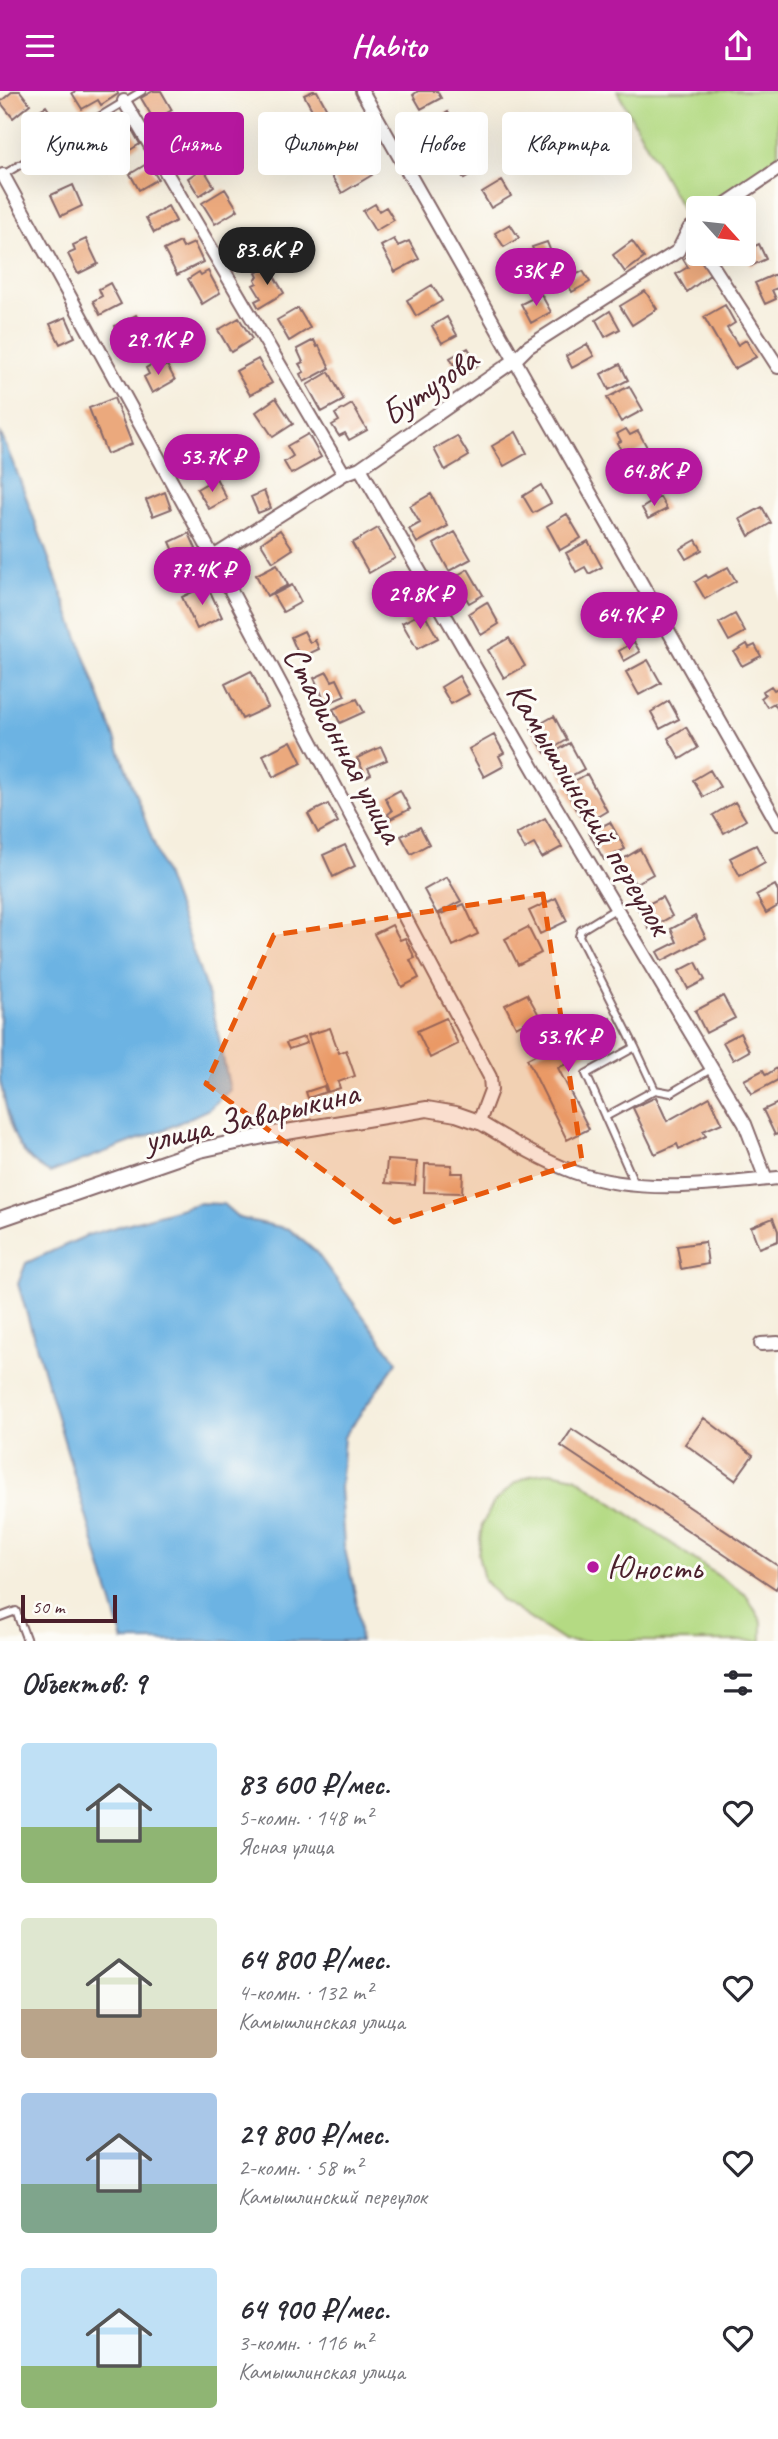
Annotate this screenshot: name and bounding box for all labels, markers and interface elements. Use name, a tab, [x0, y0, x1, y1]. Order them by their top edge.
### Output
text: Habito	[351, 25, 427, 66]
icon: menu	[21, 27, 59, 65]
icon: share	[719, 27, 757, 65]
chip: Купить	[21, 112, 130, 175]
chip: Снять	[144, 112, 244, 175]
chip: Фильтры	[258, 112, 381, 175]
chip: Новое	[395, 112, 488, 175]
chip: Квартира	[502, 112, 632, 175]
north arrow	[686, 196, 756, 266]
map controls	[686, 196, 756, 266]
pin: 83.6K ₽	[202, 227, 332, 287]
text: 83.6K ₽	[234, 235, 300, 264]
pin: 53K ₽	[487, 249, 585, 308]
text: 53K ₽	[511, 256, 561, 285]
pin: 29.1K ₽	[93, 317, 223, 377]
text: 29.1K ₽	[126, 325, 190, 354]
street label: Бутузова	[372, 335, 489, 436]
pin: 53.7K ₽	[147, 435, 277, 494]
text: 53.7K ₽	[180, 442, 244, 471]
pin: 64.8K ₽	[589, 449, 719, 508]
text: 64.8K ₽	[621, 456, 687, 485]
pin: 77.4K ₽	[137, 547, 267, 607]
text: 77.4K ₽	[170, 555, 234, 584]
pin: 29.8K ₽	[355, 571, 485, 631]
text: 29.8K ₽	[388, 579, 452, 608]
pin: 64.9K ₽	[564, 593, 694, 652]
text: 64.9K ₽	[597, 600, 661, 629]
street label: Стадионная улица	[273, 638, 415, 852]
street label: Камышлинский переулок	[496, 673, 684, 946]
pin: 53.9K ₽	[503, 1014, 633, 1074]
text: 53.9K ₽	[536, 1022, 600, 1051]
street label: улица Заварыкина	[137, 1069, 365, 1163]
place label: Юность	[607, 1545, 704, 1590]
marker: Юность	[585, 1559, 601, 1575]
scale bar	[21, 1592, 117, 1624]
text: 50 m	[32, 1595, 64, 1619]
text: Объектов: 9	[21, 1664, 146, 1702]
icon: filters	[719, 1664, 757, 1702]
text: 83 600 ₽/мес.	[238, 1765, 390, 1803]
icon: home	[77, 1771, 161, 1855]
icon: heart	[719, 1794, 757, 1832]
text: 5-комн. · 148 m²	[238, 1803, 372, 1832]
text: Ясная улица	[238, 1832, 333, 1861]
text: 64 800 ₽/мес.	[238, 1940, 390, 1978]
icon: home	[77, 1946, 161, 2030]
icon: heart	[719, 1969, 757, 2007]
text: 4-комн. · 132 m²	[238, 1978, 372, 2007]
text: Камышлинская улица	[238, 2007, 405, 2036]
text: 29 800 ₽/мес.	[238, 2115, 389, 2153]
icon: home	[77, 2121, 161, 2205]
icon: heart	[719, 2144, 757, 2182]
text: 2-комн. · 58 m²	[238, 2153, 362, 2182]
text: Камышлинский переулок	[238, 2182, 427, 2211]
text: 64 900 ₽/мес.	[238, 2290, 389, 2328]
icon: home	[77, 2296, 161, 2380]
icon: heart	[719, 2319, 757, 2357]
text: 3-комн. · 116 m²	[238, 2328, 372, 2357]
text: Камышлинская улица	[238, 2357, 405, 2386]

